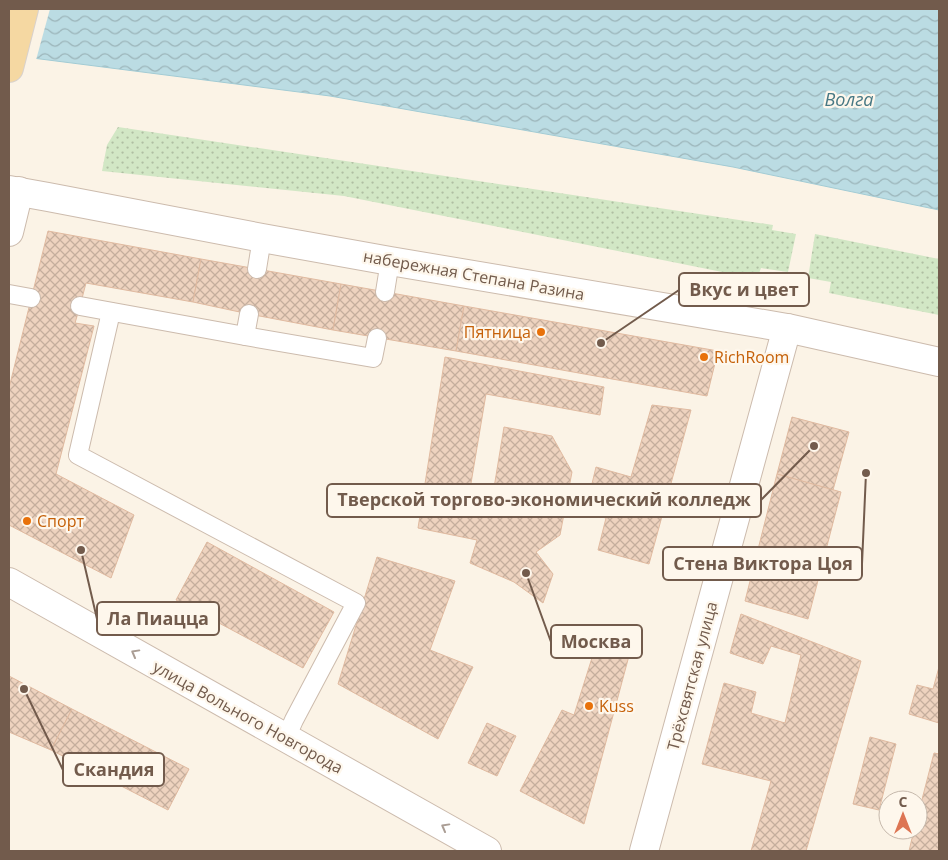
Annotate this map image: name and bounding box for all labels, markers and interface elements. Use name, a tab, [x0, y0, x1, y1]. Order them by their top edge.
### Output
water label: Волга	[825, 87, 874, 111]
street label: набережная Степана Разина	[362, 245, 586, 305]
callout: Вкус и цвет	[679, 273, 809, 306]
text: Вкус и цвет	[689, 277, 799, 301]
place label: Пятница	[464, 321, 531, 343]
marker: Пятница	[535, 326, 547, 338]
place label: RichRoom	[714, 346, 789, 368]
marker: RichRoom	[698, 351, 710, 363]
callout: Тверской торгово-экономический колледж	[327, 484, 761, 517]
text: Тверской торгово-экономический колледж	[337, 487, 751, 511]
place label: Спорт	[37, 510, 84, 532]
marker: Спорт	[21, 515, 33, 527]
callout: Стена Виктора Цоя	[663, 547, 862, 580]
text: Стена Виктора Цоя	[673, 551, 853, 575]
street label: Трёхсвятская улица	[662, 599, 722, 753]
callout: Ла Пиацца	[97, 602, 219, 635]
text: Ла Пиацца	[107, 606, 209, 630]
callout: Москва	[551, 625, 642, 658]
text: Москва	[561, 629, 631, 653]
one-way arrow	[132, 649, 141, 659]
street label: улица Вольного Новгорода	[149, 655, 347, 779]
place label: Kuss	[599, 695, 634, 717]
marker: Kuss	[583, 700, 595, 712]
callout: Скандия	[63, 753, 164, 786]
text: Скандия	[74, 757, 155, 781]
north arrow	[878, 790, 928, 840]
text: С	[899, 792, 908, 811]
one-way arrow	[441, 824, 450, 834]

